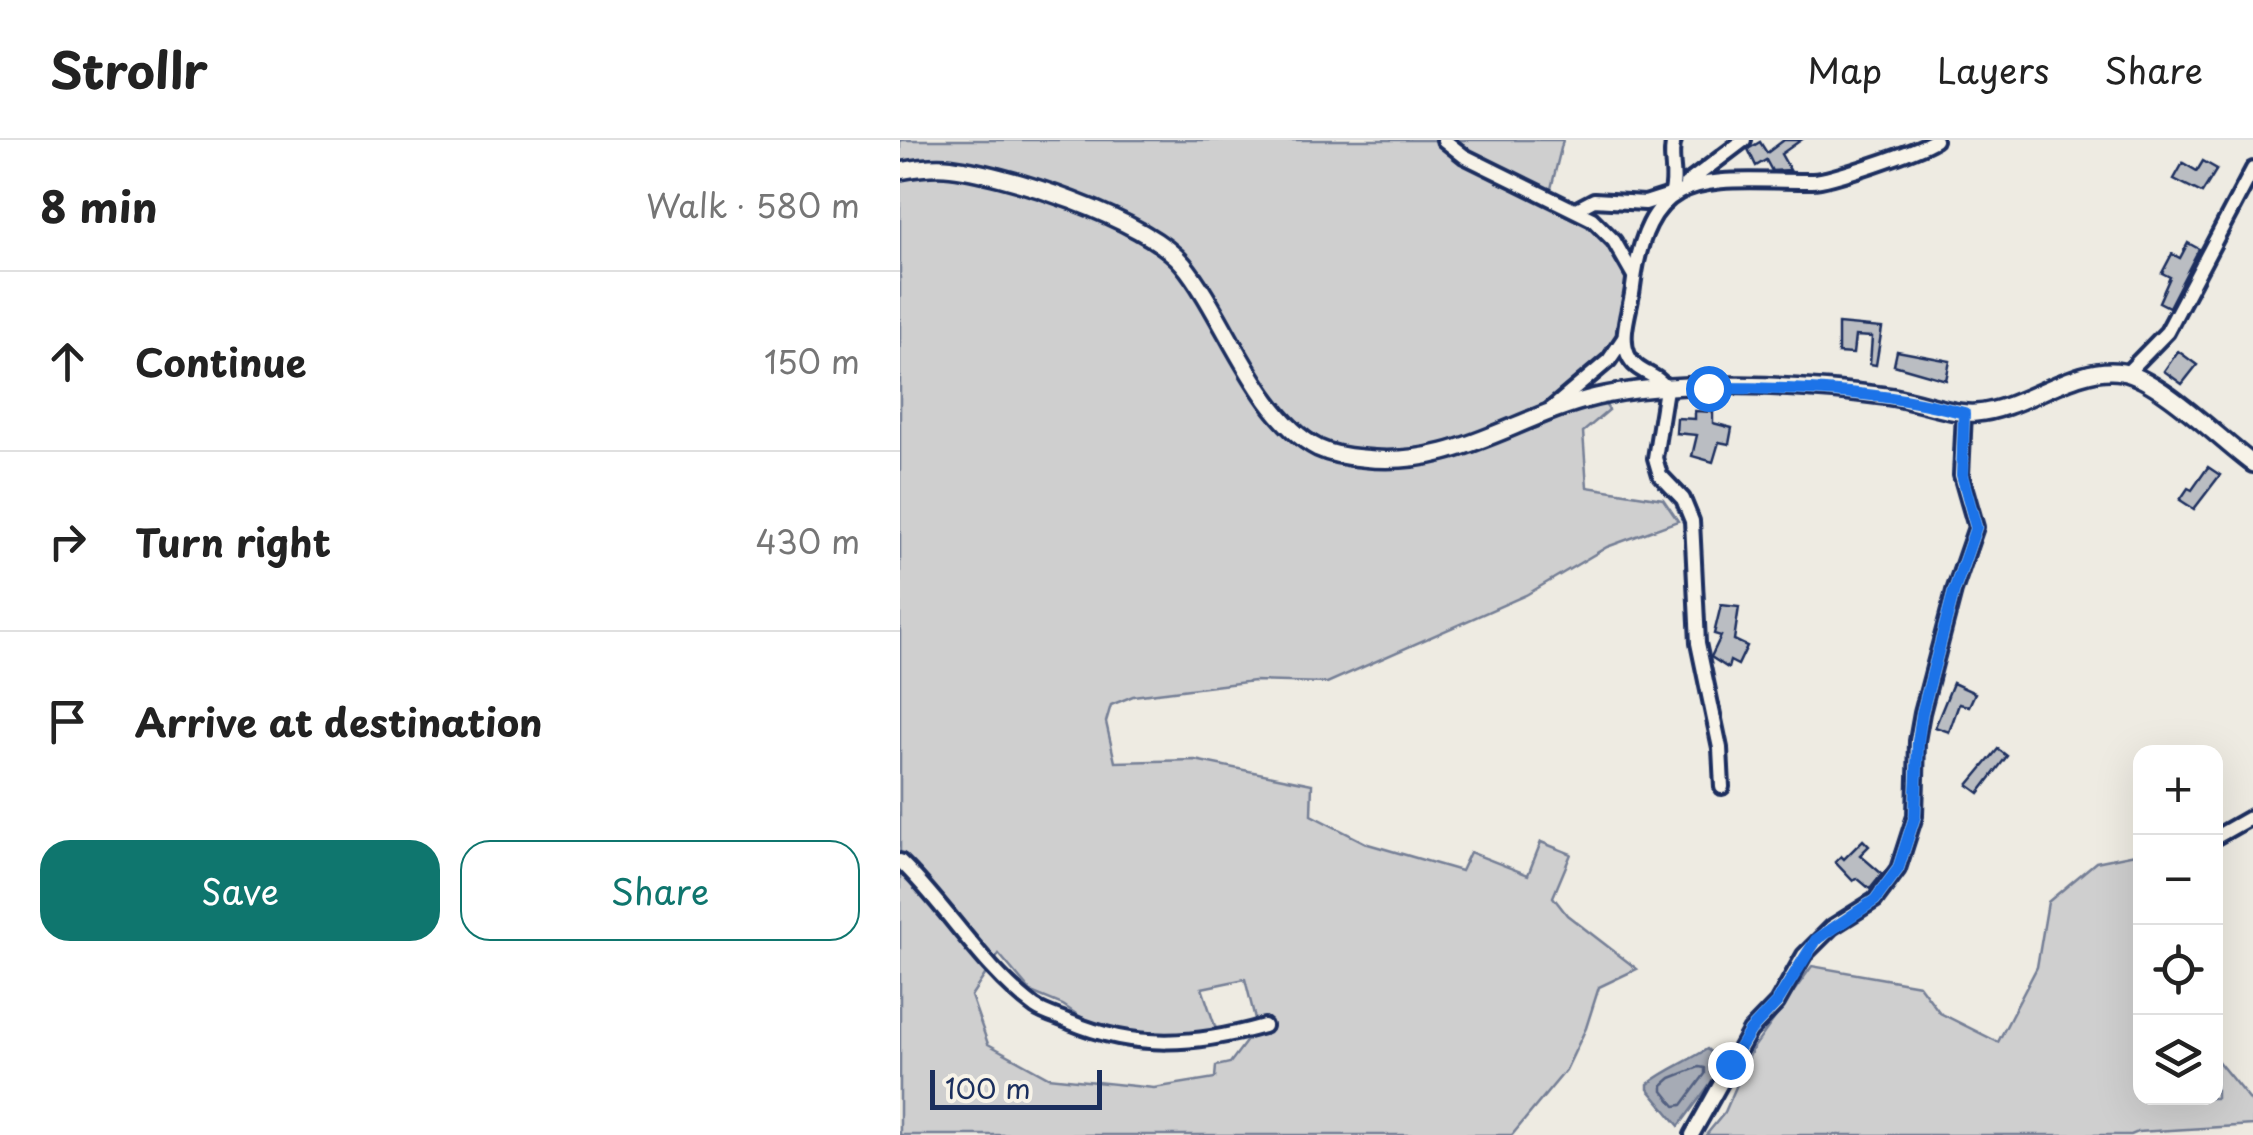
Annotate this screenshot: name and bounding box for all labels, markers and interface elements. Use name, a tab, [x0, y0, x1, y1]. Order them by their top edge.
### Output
text: Strollr	[50, 33, 208, 105]
text: Map	[1807, 43, 1882, 96]
text: Layers	[1937, 43, 2049, 96]
text: Share	[2104, 43, 2203, 96]
text: 8 min	[40, 174, 158, 237]
text: Walk · 580 m	[646, 181, 860, 229]
text: Continue	[135, 333, 306, 390]
icon: ahead	[40, 334, 95, 389]
text: 150 m	[764, 337, 860, 385]
route start	[1686, 366, 1732, 412]
text: Turn right	[135, 513, 331, 570]
icon: right	[40, 514, 95, 569]
text: 430 m	[755, 517, 860, 565]
text: Arrive at destination	[135, 693, 543, 750]
icon: arrive	[40, 694, 95, 749]
map controls	[2133, 745, 2223, 1105]
button: +	[2133, 745, 2223, 835]
button: −	[2133, 835, 2223, 925]
button: Save	[40, 840, 440, 941]
button: Share	[460, 840, 860, 941]
button: locate	[2133, 925, 2223, 1015]
button: layers	[2133, 1015, 2223, 1105]
route end	[1708, 1042, 1754, 1088]
scale bar	[930, 1065, 1102, 1110]
text: 100 m	[945, 1066, 1031, 1109]

